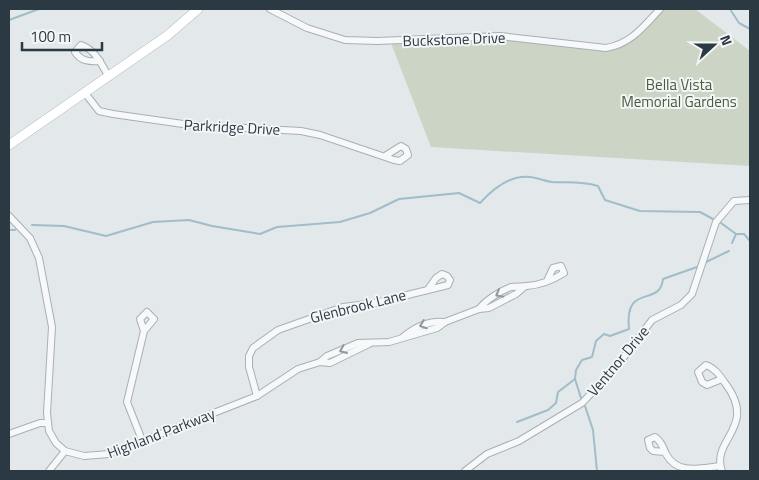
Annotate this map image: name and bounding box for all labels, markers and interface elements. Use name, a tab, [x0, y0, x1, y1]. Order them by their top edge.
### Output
scale bar	[22, 20, 102, 52]
north arrow	[689, 20, 739, 70]
text: 100 m	[30, 25, 71, 48]
street label: Buckstone Drive	[402, 26, 506, 52]
text: N	[715, 32, 738, 48]
park label: Bella Vista Memorial Gardens	[621, 73, 737, 113]
street label: Parkridge Drive	[183, 113, 281, 141]
street label: Glenbrook Lane	[308, 283, 408, 329]
one-way arrow	[496, 288, 505, 298]
one-way arrow	[419, 319, 428, 329]
street label: Ventnor Drive	[581, 321, 655, 401]
one-way arrow	[339, 343, 348, 354]
street label: Highland Parkway	[104, 402, 218, 464]

